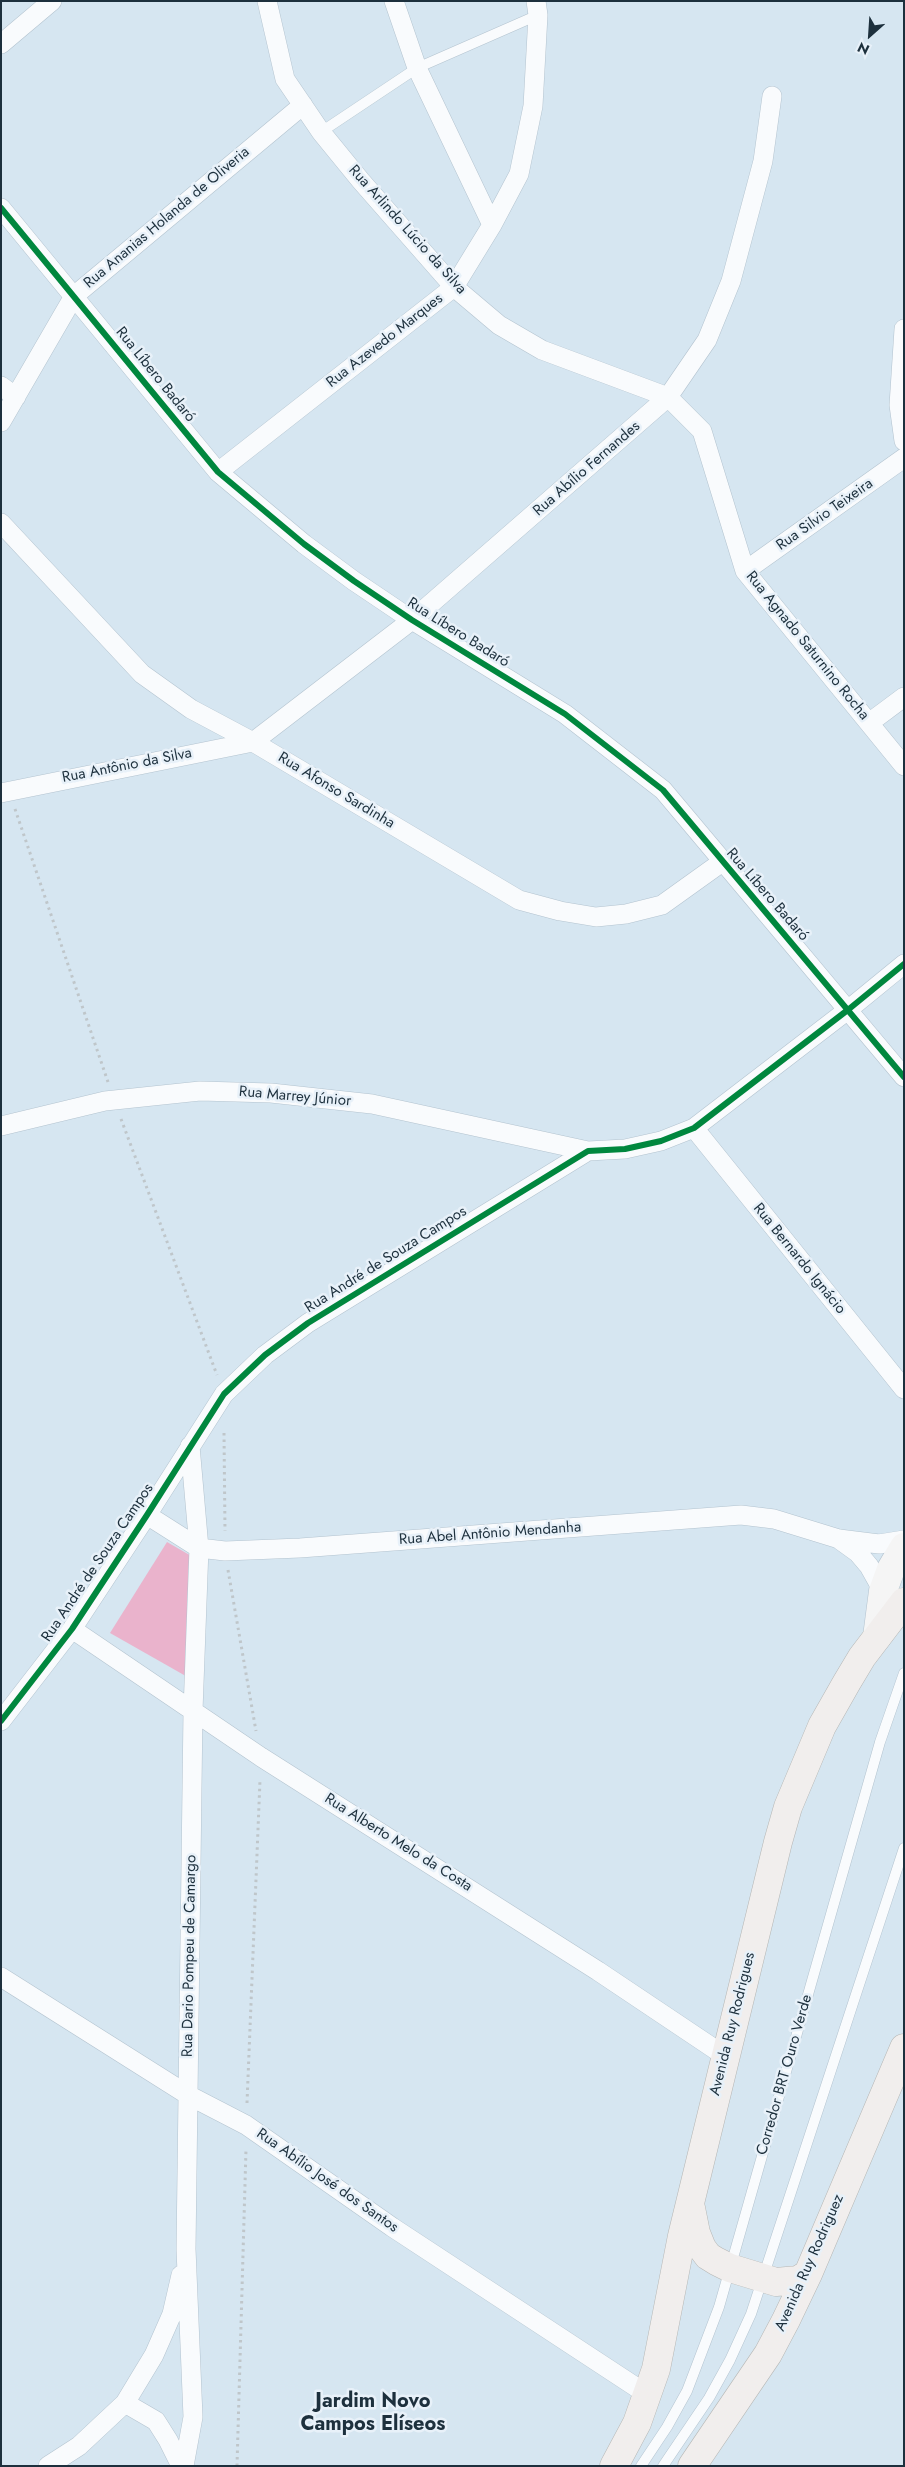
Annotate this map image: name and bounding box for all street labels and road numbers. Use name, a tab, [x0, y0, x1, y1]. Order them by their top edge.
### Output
street label: Rua Ananias Holanda de Oliveria	[81, 143, 253, 293]
street label: Rua Arlindo Lúcio da Silva	[344, 162, 470, 298]
street label: Rua Azevedo Marques	[323, 290, 447, 392]
street label: Rua Líbero Badaró	[111, 324, 199, 426]
street label: Rua Abílio Fernandes	[530, 418, 644, 520]
street label: Rua Silvio Teixeira	[773, 475, 877, 555]
street label: Rua Agnado Saturnino Rocha	[741, 568, 873, 724]
street label: Rua Líbero Badaró	[404, 594, 512, 672]
street label: Rua Antônio da Silva	[61, 745, 193, 787]
street label: Rua Afonso Sardinha	[274, 749, 398, 833]
street label: Rua Líbero Badaró	[722, 845, 812, 945]
street label: Rua Marrey Júnior	[238, 1083, 352, 1111]
street label: Rua Bernardo Ignácio	[749, 1200, 849, 1318]
street label: Rua André de Souza Campos	[302, 1203, 470, 1317]
street label: Rua André de Souza Campos	[38, 1480, 158, 1646]
street label: Rua Abel Antônio Mendanha	[398, 1519, 582, 1549]
street label: Rua Alberto Melo da Costa	[321, 1790, 475, 1896]
street label: Rua Dario Pompeu de Camargo	[179, 1855, 201, 2057]
street label: Avenida Ruy Rodrigues	[706, 1950, 760, 2098]
street label: Corredor BRT Ouro Verde	[753, 1993, 817, 2157]
street label: Rua Abílio José dos Santos	[253, 2125, 401, 2237]
street label: Avenida Ruy Rodriguez	[772, 2192, 848, 2334]

